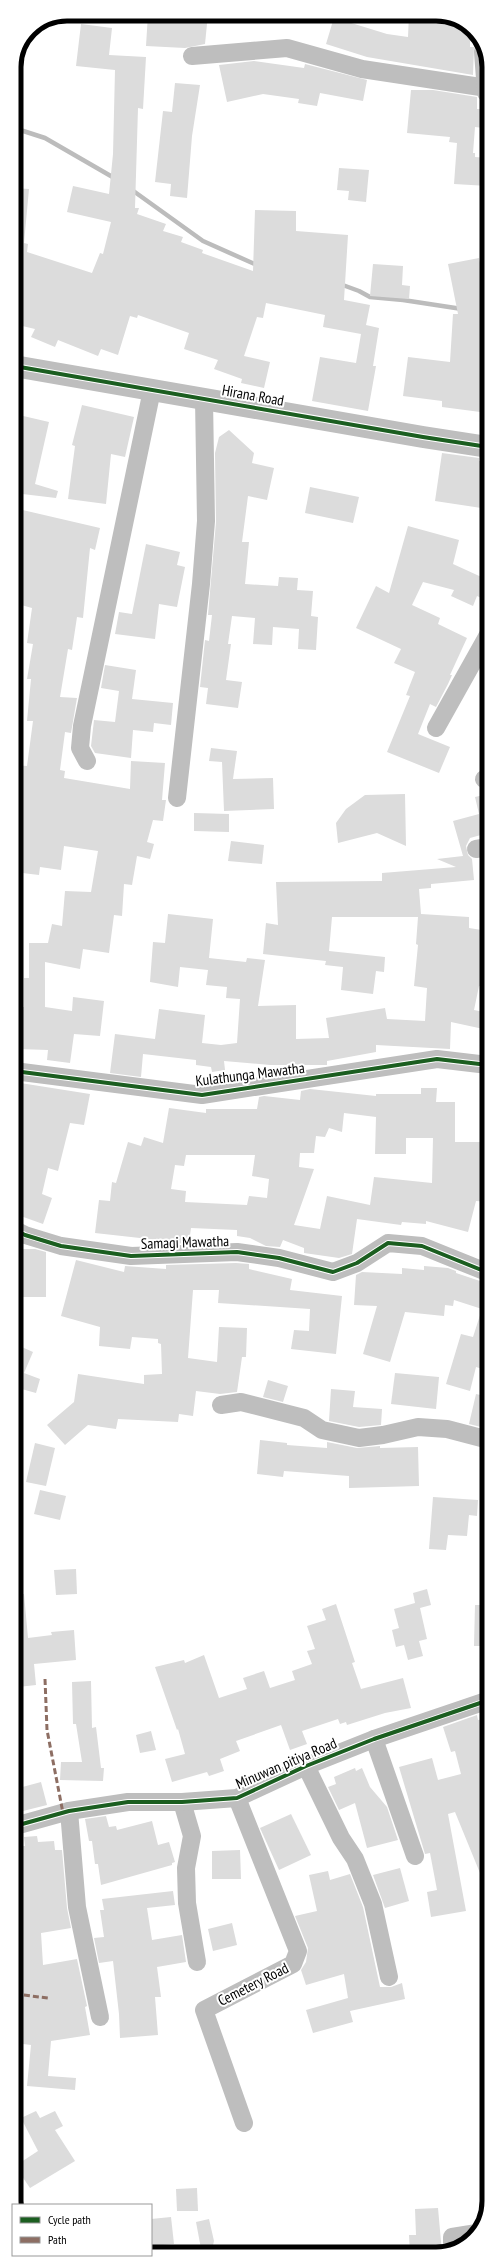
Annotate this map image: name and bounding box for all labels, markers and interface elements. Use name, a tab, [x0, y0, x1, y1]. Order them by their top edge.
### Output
street label: Hirana Road	[220, 380, 286, 410]
street label: Kulathunga Mawatha	[194, 1058, 306, 1090]
street label: Samagi Mawatha	[141, 1231, 229, 1253]
street label: Minuwan pitiya Road	[233, 1733, 339, 1793]
street label: Cemetery Road	[214, 1958, 292, 2010]
legend	[12, 2204, 152, 2256]
text: Cycle path	[48, 2212, 91, 2227]
text: Path	[48, 2232, 66, 2247]

